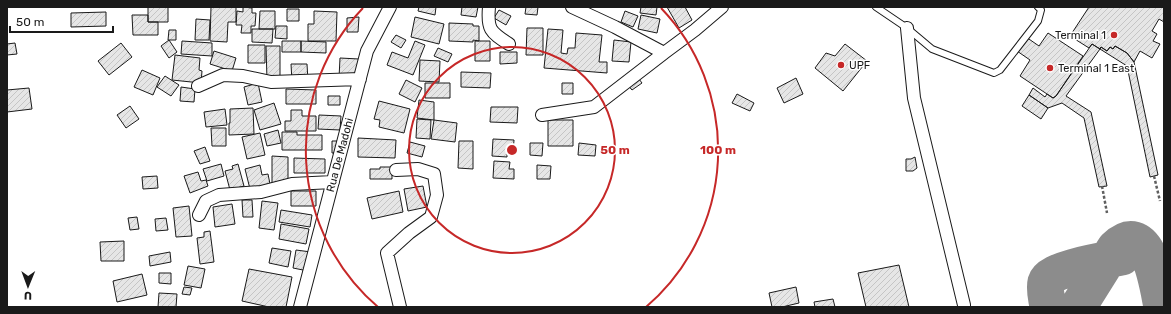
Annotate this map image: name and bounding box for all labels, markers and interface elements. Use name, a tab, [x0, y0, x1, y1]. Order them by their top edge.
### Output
scale bar	[10, 8, 113, 34]
text: 50 m	[16, 15, 44, 29]
place label: Terminal 1	[1055, 29, 1106, 42]
marker: Terminal 1	[1109, 30, 1119, 40]
place label: UPF	[849, 59, 870, 72]
marker: UPF	[836, 60, 846, 70]
place label: Terminal 1 East	[1058, 62, 1135, 75]
marker: Terminal 1 East	[1045, 63, 1055, 73]
street label: Rua De Madohi	[324, 117, 356, 193]
centre of rings	[505, 143, 519, 157]
text: 50 m	[600, 143, 630, 157]
text: 100 m	[700, 143, 736, 157]
north arrow	[8, 266, 48, 306]
text: U	[24, 289, 32, 302]

